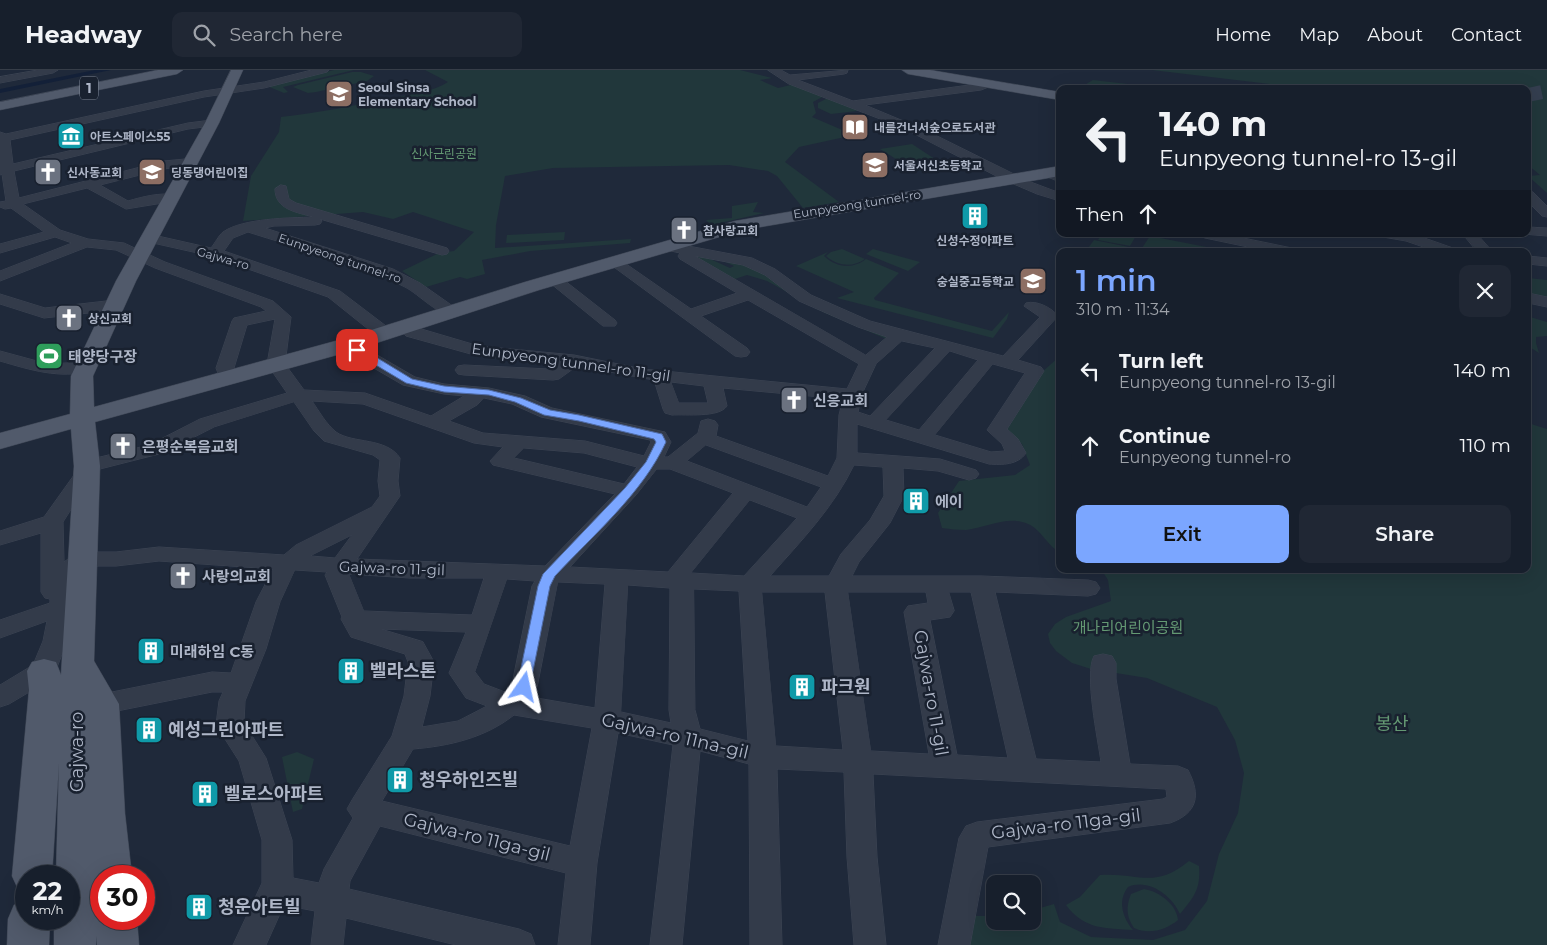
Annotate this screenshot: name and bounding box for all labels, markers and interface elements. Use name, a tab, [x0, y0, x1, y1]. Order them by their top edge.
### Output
search box	[172, 12, 522, 57]
text: Headway	[25, 20, 142, 49]
icon: search	[190, 21, 218, 49]
text: Search here	[230, 23, 343, 46]
text: Home	[1215, 24, 1271, 46]
text: Map	[1299, 24, 1339, 46]
text: About	[1367, 24, 1423, 46]
text: Contact	[1451, 24, 1522, 46]
road number: 1	[80, 77, 98, 100]
school or university icon: Seoul Sinsa Elementary School	[324, 79, 354, 109]
place label: Seoul Sinsa Elementary School	[358, 80, 476, 109]
text: 140 m	[1159, 102, 1267, 145]
icon: left	[1076, 105, 1141, 170]
library icon: 내를건너서숲으로도서관	[840, 112, 870, 142]
place label: 내를건너서숲으로도서관	[874, 120, 995, 135]
museum icon: 아트스페이스55	[56, 121, 86, 151]
place label: 아트스페이스55	[90, 129, 170, 144]
text: Eunpyeong tunnel-ro 13-gil	[1159, 145, 1457, 172]
park label: 신사근린공원	[411, 146, 477, 161]
school or university icon: 서울서신초등학교	[860, 150, 890, 180]
church icon: 신사동교회	[33, 157, 63, 187]
school or university icon: 딩동댕어린이집	[137, 157, 167, 187]
place label: 서울서신초등학교	[894, 158, 982, 173]
place label: 신사동교회	[67, 165, 122, 180]
place label: 딩동댕어린이집	[171, 165, 248, 180]
street label: Eunpyeong tunnel-ro	[792, 186, 922, 222]
icon: ahead	[1134, 200, 1162, 228]
building icon: 신성수정아파트	[960, 201, 990, 231]
text: Then	[1076, 203, 1124, 226]
church icon: 참사랑교회	[669, 215, 699, 245]
place label: 참사랑교회	[703, 223, 758, 238]
street label: Eunpyeong tunnel-ro	[277, 230, 403, 286]
place label: 신성수정아파트	[936, 233, 1014, 248]
street label: Gajwa-ro	[195, 243, 251, 273]
text: 1 min	[1076, 262, 1157, 299]
button: close	[1459, 265, 1511, 317]
school or university icon: 숭실중고등학교	[1018, 266, 1048, 296]
place label: 숭실중고등학교	[937, 274, 1014, 289]
text: 310 m · 11:34	[1076, 300, 1170, 319]
church icon: 상신교회	[54, 303, 84, 333]
place label: 상신교회	[88, 311, 132, 326]
pin	[336, 329, 378, 371]
icon: arrive	[343, 336, 371, 364]
street label: Eunpyeong tunnel-ro 11-gil	[471, 339, 671, 385]
sports icon: 태양당구장	[34, 341, 64, 371]
place label: 태양당구장	[68, 347, 137, 366]
text: Turn left	[1119, 350, 1204, 373]
icon: left	[1076, 357, 1104, 385]
text: 140 m	[1454, 359, 1511, 382]
text: Eunpyeong tunnel-ro 13-gil	[1119, 373, 1336, 392]
church icon: 신응교회	[779, 385, 809, 415]
place label: 신응교회	[813, 391, 868, 410]
text: Continue	[1119, 425, 1210, 448]
church icon: 은평순복음교회	[108, 431, 138, 461]
icon: ahead	[1076, 432, 1104, 460]
text: 110 m	[1460, 434, 1511, 457]
place label: 은평순복음교회	[142, 437, 239, 456]
text: Eunpyeong tunnel-ro	[1119, 448, 1291, 467]
building icon: 에이	[901, 486, 931, 516]
place label: 에이	[935, 492, 963, 511]
button: Exit	[1076, 505, 1289, 563]
button: Share	[1299, 505, 1511, 563]
street label: Gajwa-ro 11-gil	[339, 557, 445, 579]
church icon: 사랑의교회	[168, 561, 198, 591]
place label: 사랑의교회	[202, 567, 271, 586]
park label: 개나리어린이공원	[1073, 618, 1183, 637]
street label: Gajwa-ro 11-gil	[909, 628, 953, 758]
building icon: 미래하임 C동	[136, 636, 166, 666]
place label: 미래하임 C동	[170, 642, 254, 661]
building icon: 벨라스톤	[336, 656, 366, 686]
place label: 벨라스톤	[370, 660, 436, 682]
position arrow	[497, 660, 549, 712]
building icon: 파크원	[787, 672, 817, 702]
place label: 파크원	[821, 676, 871, 698]
street label: Gajwa-ro 11na-gil	[599, 708, 751, 764]
street label: Gajwa-ro	[66, 712, 88, 792]
park label: 봉산	[1375, 713, 1409, 735]
building icon: 예성그린아파트	[134, 715, 164, 745]
place label: 예성그린아파트	[168, 719, 284, 741]
building icon: 청우하인즈빌	[385, 765, 415, 795]
place label: 청우하인즈빌	[419, 769, 518, 791]
building icon: 벨로스아파트	[190, 779, 220, 809]
place label: 벨로스아파트	[224, 783, 323, 805]
street label: Gajwa-ro 11ga-gil	[990, 804, 1142, 844]
street label: Gajwa-ro 11ga-gil	[401, 808, 553, 866]
speed limit sign: 30	[90, 865, 155, 930]
map controls	[986, 875, 1041, 930]
button: search	[986, 875, 1041, 930]
text: 22	[33, 876, 62, 906]
building icon: 청운아트빌	[184, 892, 214, 922]
place label: 청운아트빌	[218, 896, 301, 918]
text: km/h	[31, 902, 64, 917]

